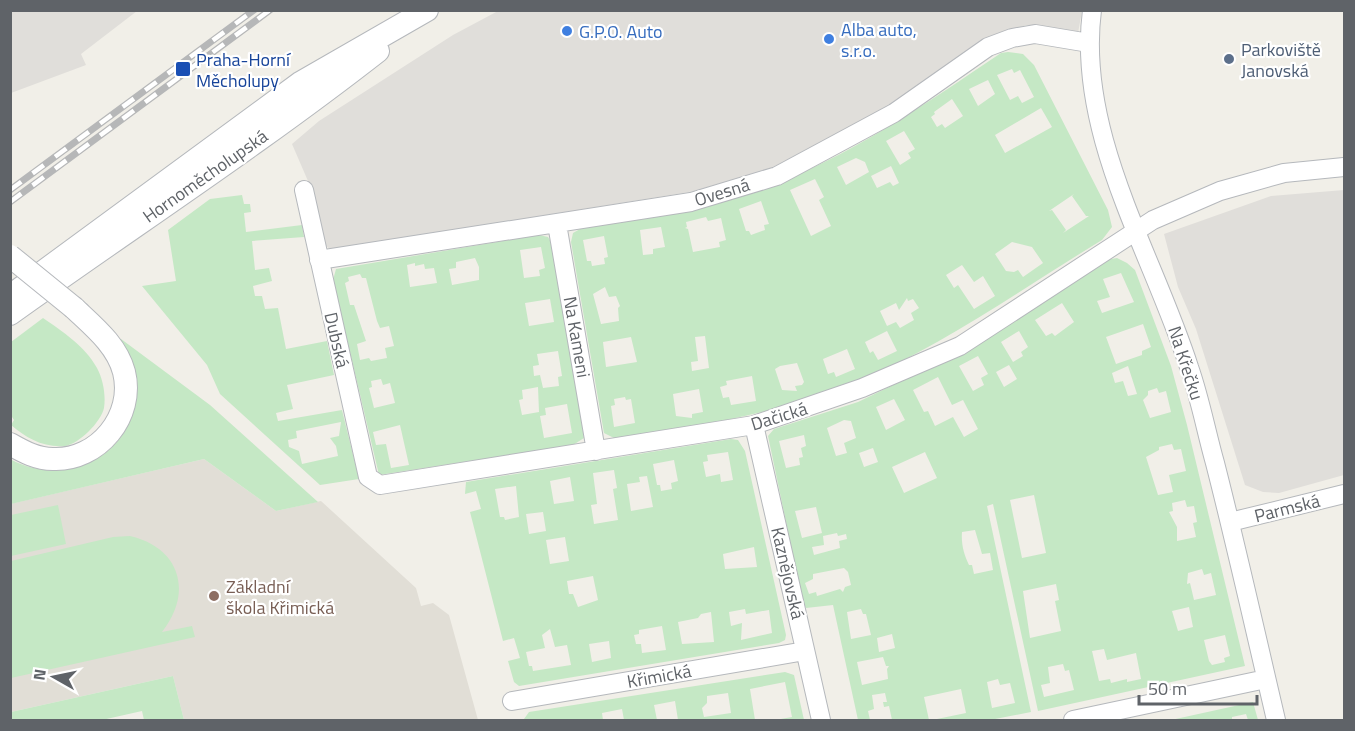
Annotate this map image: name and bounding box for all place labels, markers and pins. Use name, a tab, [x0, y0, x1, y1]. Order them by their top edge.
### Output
place label: Alba auto, s.r.o.	[841, 16, 917, 64]
place label: G.P.O. Auto	[579, 18, 663, 45]
marker: G.P.O. Auto	[560, 24, 574, 38]
marker: Alba auto, s.r.o.	[822, 32, 836, 46]
place label: Parkoviště Janovská	[1241, 36, 1321, 84]
place label: Praha-Horní Měcholupy	[196, 46, 292, 94]
marker: Parkoviště Janovská	[1222, 52, 1236, 66]
marker: Praha-Horní Měcholupy	[174, 60, 192, 78]
place label: Základní škola Křimická	[226, 573, 334, 621]
marker: Základní škola Křimická	[207, 589, 221, 603]

